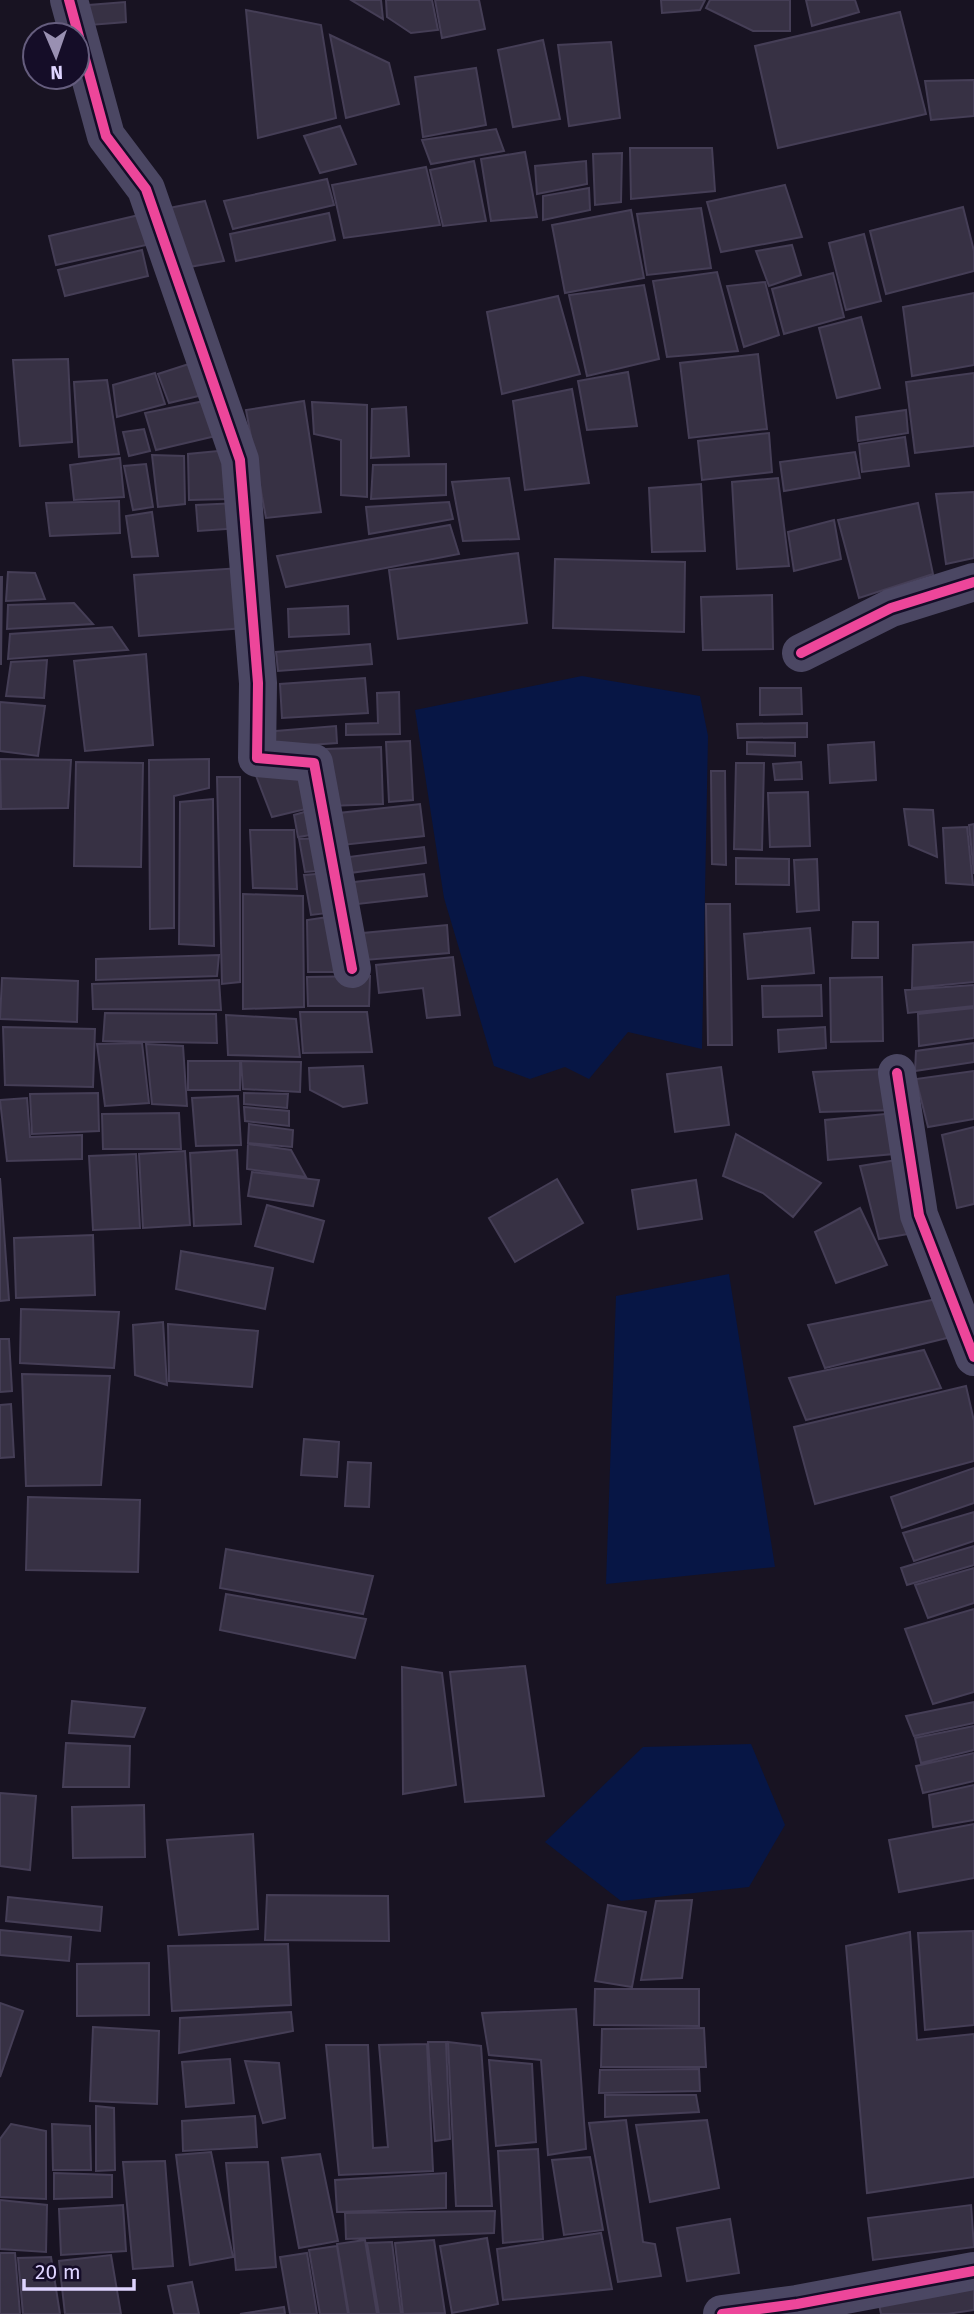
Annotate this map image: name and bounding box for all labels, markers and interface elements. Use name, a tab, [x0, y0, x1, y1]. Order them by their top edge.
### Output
north arrow	[21, 21, 91, 91]
text: N	[50, 61, 63, 84]
scale bar	[24, 2248, 135, 2292]
text: 20 m	[35, 2259, 81, 2285]

